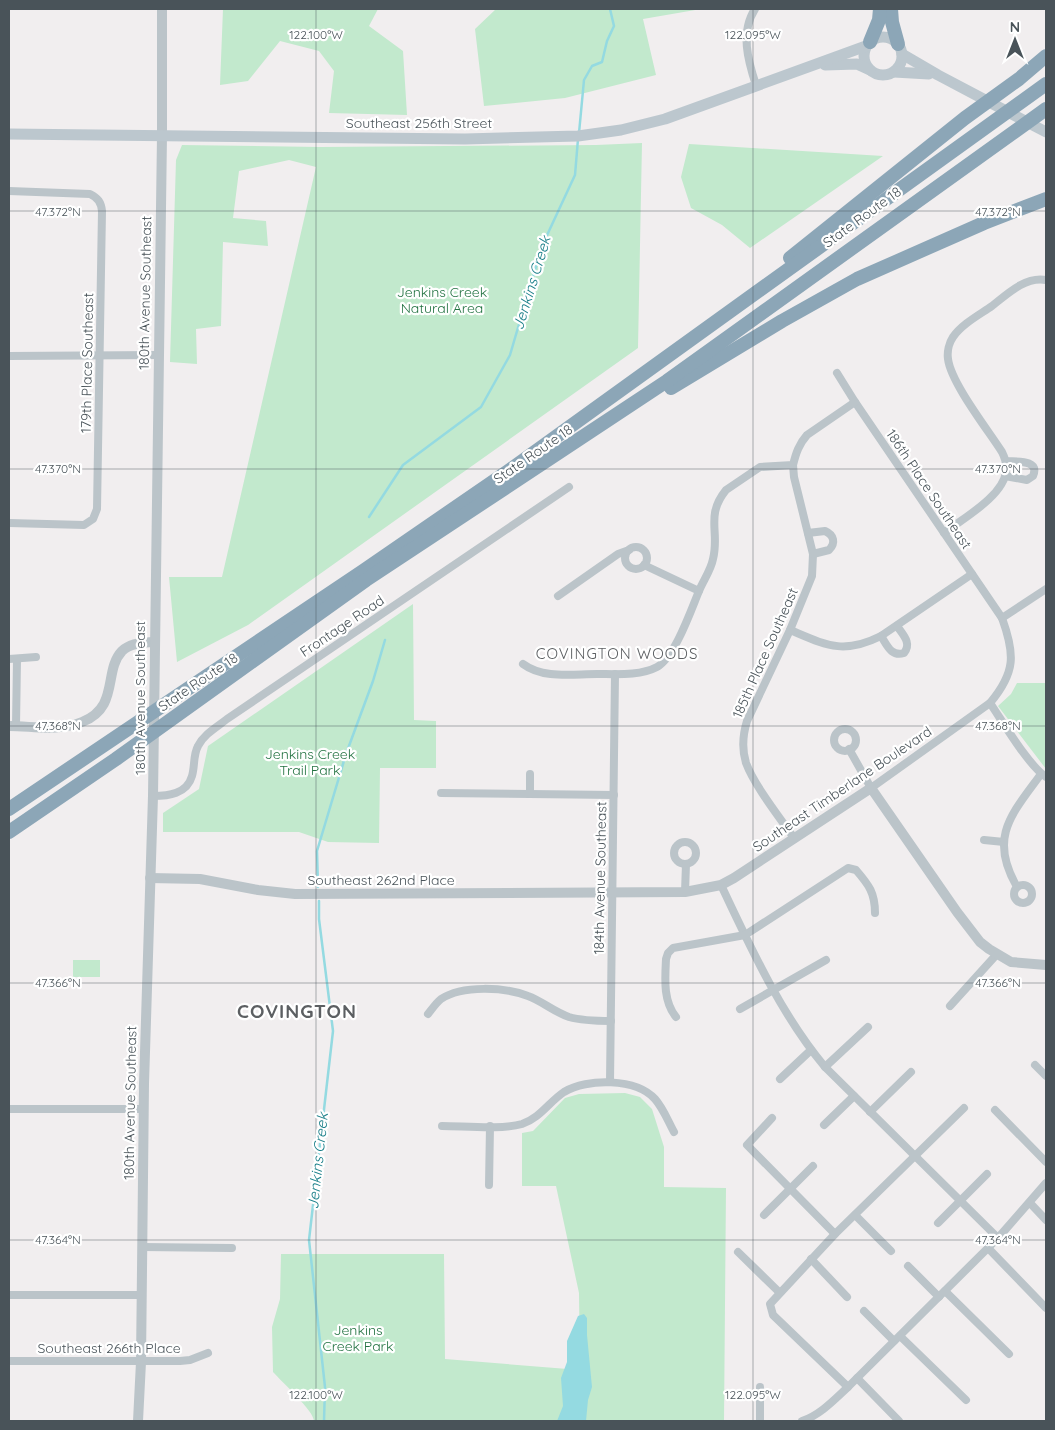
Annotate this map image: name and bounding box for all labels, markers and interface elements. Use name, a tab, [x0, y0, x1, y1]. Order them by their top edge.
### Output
north arrow	[990, 15, 1040, 65]
text: N	[1010, 18, 1020, 36]
text: 122.100°W	[289, 27, 343, 42]
text: 122.095°W	[725, 27, 781, 42]
street label: Southeast 256th Street	[346, 114, 492, 132]
street label: State Route 18	[819, 183, 905, 251]
text: 47.372°N	[35, 204, 81, 219]
text: 47.372°N	[975, 204, 1021, 219]
street label: 180th Avenue Southeast	[135, 216, 155, 370]
water label: Jenkins Creek	[508, 232, 555, 332]
park label: Jenkins Creek Natural Area	[397, 283, 487, 317]
street label: 179th Place Southeast	[77, 292, 97, 433]
street label: State Route 18	[490, 420, 576, 488]
street label: 186th Place Southeast	[882, 426, 976, 553]
text: 47.370°N	[35, 461, 81, 476]
text: 47.370°N	[975, 461, 1021, 476]
street label: 185th Place Southeast	[728, 585, 802, 721]
street label: Frontage Road	[297, 591, 387, 661]
street label: 180th Avenue Southeast	[131, 621, 149, 775]
district label: COVINGTON WOODS	[536, 644, 698, 663]
street label: State Route 18	[155, 649, 241, 715]
text: 47.368°N	[35, 718, 81, 733]
text: 47.368°N	[975, 718, 1021, 733]
street label: Southeast Timberlane Boulevard	[749, 722, 935, 856]
park label: Jenkins Creek Trail Park	[265, 745, 355, 779]
street label: 184th Avenue Southeast	[590, 801, 610, 955]
street label: Southeast 262nd Place	[307, 871, 455, 889]
text: 47.366°N	[35, 975, 81, 990]
text: 47.366°N	[975, 975, 1021, 990]
district label: COVINGTON	[237, 999, 357, 1023]
street label: 180th Avenue Southeast	[120, 1026, 140, 1180]
water label: Jenkins Creek	[303, 1110, 332, 1210]
text: 47.364°N	[35, 1232, 81, 1247]
text: 47.364°N	[975, 1232, 1021, 1247]
park label: Jenkins Creek Park	[323, 1321, 394, 1355]
street label: Southeast 266th Place	[37, 1339, 181, 1357]
text: 122.100°W	[289, 1387, 343, 1402]
text: 122.095°W	[725, 1387, 781, 1402]

